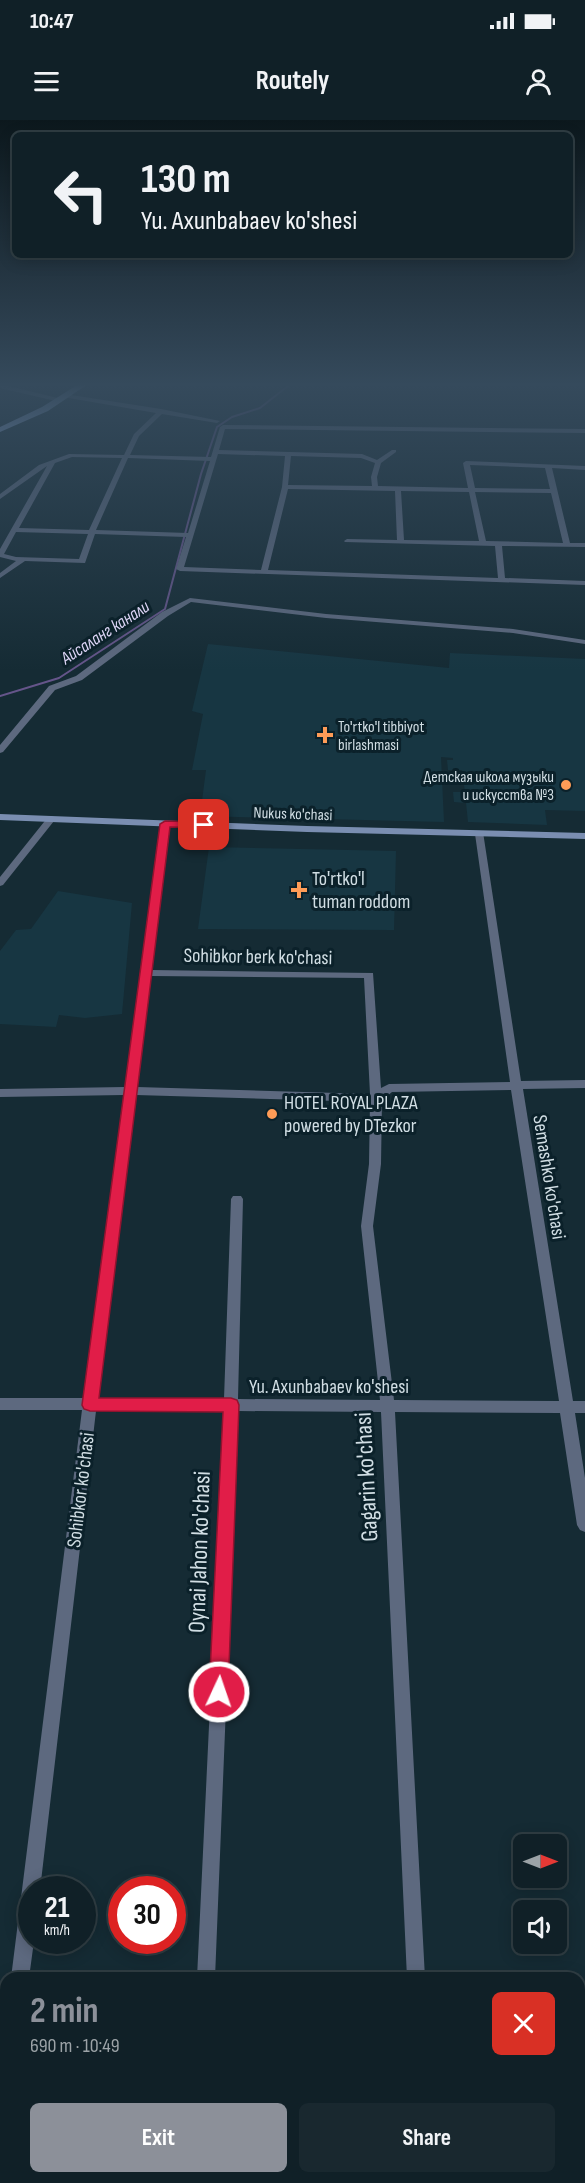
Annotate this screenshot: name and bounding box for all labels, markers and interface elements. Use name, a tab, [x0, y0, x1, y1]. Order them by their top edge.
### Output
text: 10:47	[30, 8, 73, 35]
icon: menu	[30, 65, 63, 98]
text: Routely	[256, 65, 329, 97]
icon: person	[522, 65, 555, 98]
text: 130 m	[141, 154, 231, 205]
icon: left	[42, 156, 120, 234]
text: Yu. Axunbabaev ko'shesi	[141, 205, 357, 237]
water label: Айсаланг канали	[56, 596, 154, 669]
place label: To'rtko'l tibbiyot birlashmasi	[338, 718, 424, 755]
marker: To'rtko'l tibbiyot birlashmasi	[316, 726, 334, 744]
place label: Детская школа музыки и искусства №3	[424, 768, 554, 805]
marker: Детская школа музыки и искусства №3	[559, 778, 573, 792]
pin	[178, 799, 229, 850]
street label: Nukus ko'chasi	[253, 804, 333, 825]
icon: arrive	[187, 808, 220, 841]
place label: To'rtko'l tuman roddom	[312, 867, 410, 914]
marker: To'rtko'l tuman roddom	[290, 881, 308, 899]
street label: Sohibkor berk ko'chasi	[183, 944, 333, 970]
place label: HOTEL ROYAL PLAZA powered by DTezkor	[284, 1091, 418, 1138]
marker: HOTEL ROYAL PLAZA powered by DTezkor	[265, 1107, 279, 1121]
street label: Semashko ko'chasi	[527, 1113, 571, 1241]
street label: Yu. Axunbabaev ko'shesi	[249, 1375, 409, 1399]
street label: Gagarin ko'chasi	[349, 1411, 384, 1543]
street label: Sohibkor ko'chasi	[62, 1431, 100, 1549]
street label: Oynai Jahon ko'chasi	[182, 1471, 217, 1634]
position arrow	[187, 1660, 251, 1724]
north arrow	[513, 1834, 567, 1888]
map controls	[513, 1834, 567, 1954]
speed limit sign: 30	[108, 1876, 186, 1954]
text: 21	[45, 1890, 69, 1926]
button: sound	[513, 1900, 567, 1954]
text: km/h	[44, 1921, 70, 1940]
text: 2 min	[30, 1990, 99, 2033]
button: close	[492, 1992, 555, 2055]
text: 690 m · 10:49	[30, 2034, 120, 2058]
button: Exit	[30, 2103, 287, 2172]
button: Share	[299, 2103, 555, 2172]

